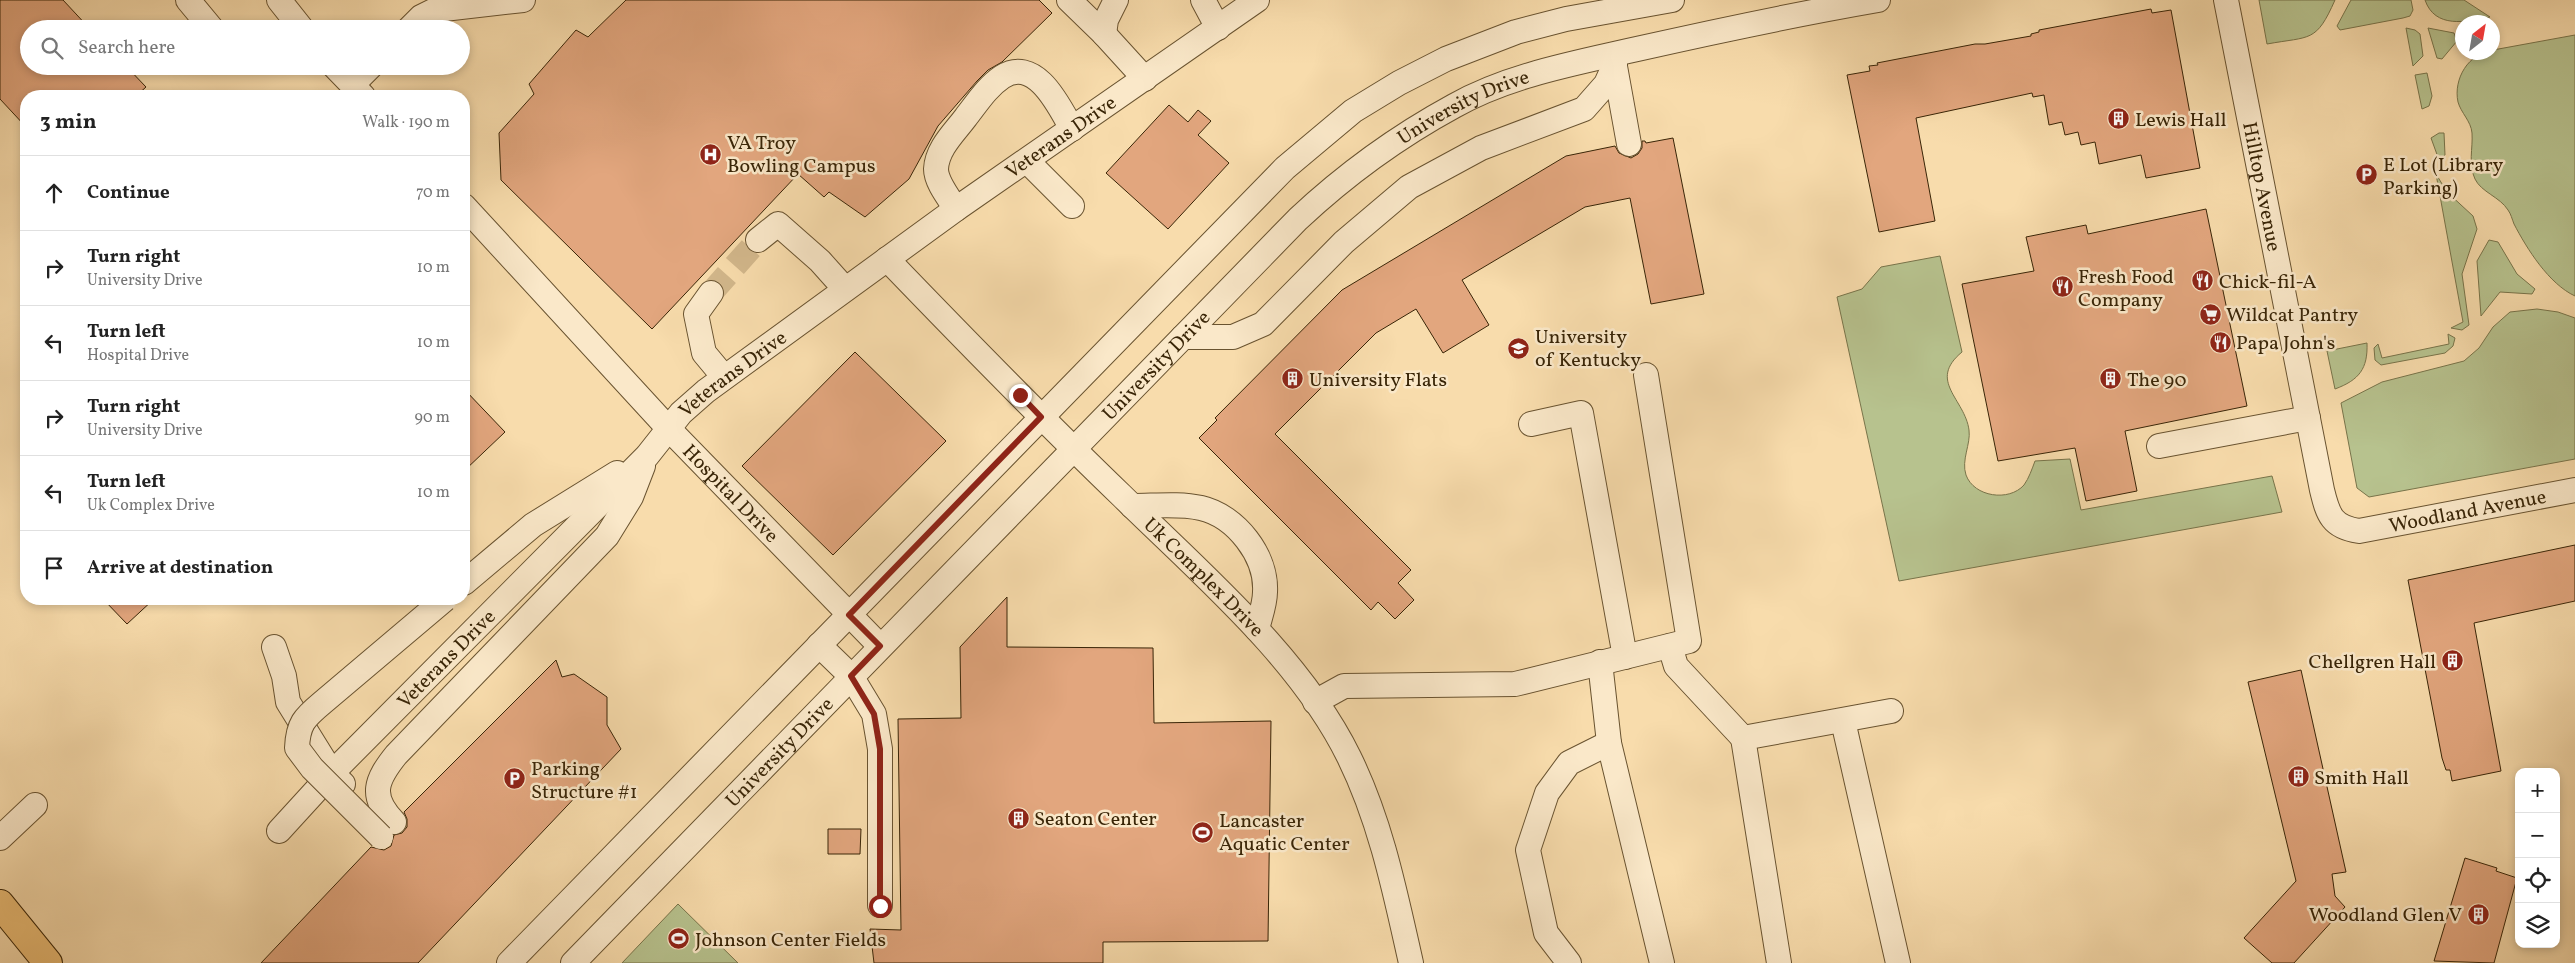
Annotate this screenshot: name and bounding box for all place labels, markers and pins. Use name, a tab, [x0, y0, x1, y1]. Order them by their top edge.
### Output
building icon: Lewis Hall	[2107, 107, 2131, 131]
place label: Lewis Hall	[2135, 107, 2227, 135]
place label: VA Troy Bowling Campus	[727, 130, 876, 181]
hospital icon: VA Troy Bowling Campus	[699, 142, 723, 166]
place label: E Lot (Library Parking)	[2383, 152, 2504, 203]
parking icon: E Lot (Library Parking)	[2355, 163, 2379, 187]
place label: Fresh Food Company	[2078, 264, 2174, 315]
restaurant icon: Chick-fil-A	[2191, 269, 2215, 293]
place label: Chick-fil-A	[2219, 269, 2317, 297]
restaurant icon: Fresh Food Company	[2050, 275, 2074, 299]
supermarket icon: Wildcat Pantry	[2198, 302, 2222, 326]
place label: Wildcat Pantry	[2226, 302, 2358, 330]
place label: University of Kentucky	[1535, 324, 1641, 375]
restaurant icon: Papa John's	[2208, 330, 2232, 354]
place label: Papa John's	[2236, 330, 2335, 358]
school or university icon: University of Kentucky	[1507, 336, 1531, 360]
building icon: University Flats	[1281, 367, 1305, 391]
place label: University Flats	[1309, 367, 1447, 395]
building icon: The 90	[2099, 367, 2123, 391]
place label: The 90	[2127, 367, 2187, 395]
place label: Chellgren Hall	[2309, 649, 2436, 677]
building icon: Chellgren Hall	[2440, 649, 2464, 673]
place label: Parking Structure #1	[531, 756, 637, 807]
building icon: Smith Hall	[2286, 765, 2310, 789]
place label: Smith Hall	[2314, 765, 2409, 793]
parking icon: Parking Structure #1	[503, 767, 527, 791]
building icon: Seaton Center	[1006, 806, 1030, 830]
place label: Seaton Center	[1034, 806, 1157, 834]
place label: Lancaster Aquatic Center	[1219, 808, 1350, 859]
sports icon: Lancaster Aquatic Center	[1191, 820, 1215, 844]
place label: Woodland Glen V	[2309, 902, 2462, 930]
building icon: Woodland Glen V	[2466, 902, 2490, 926]
sports icon: Johnson Center Fields	[667, 927, 691, 951]
place label: Johnson Center Fields	[695, 927, 886, 955]

